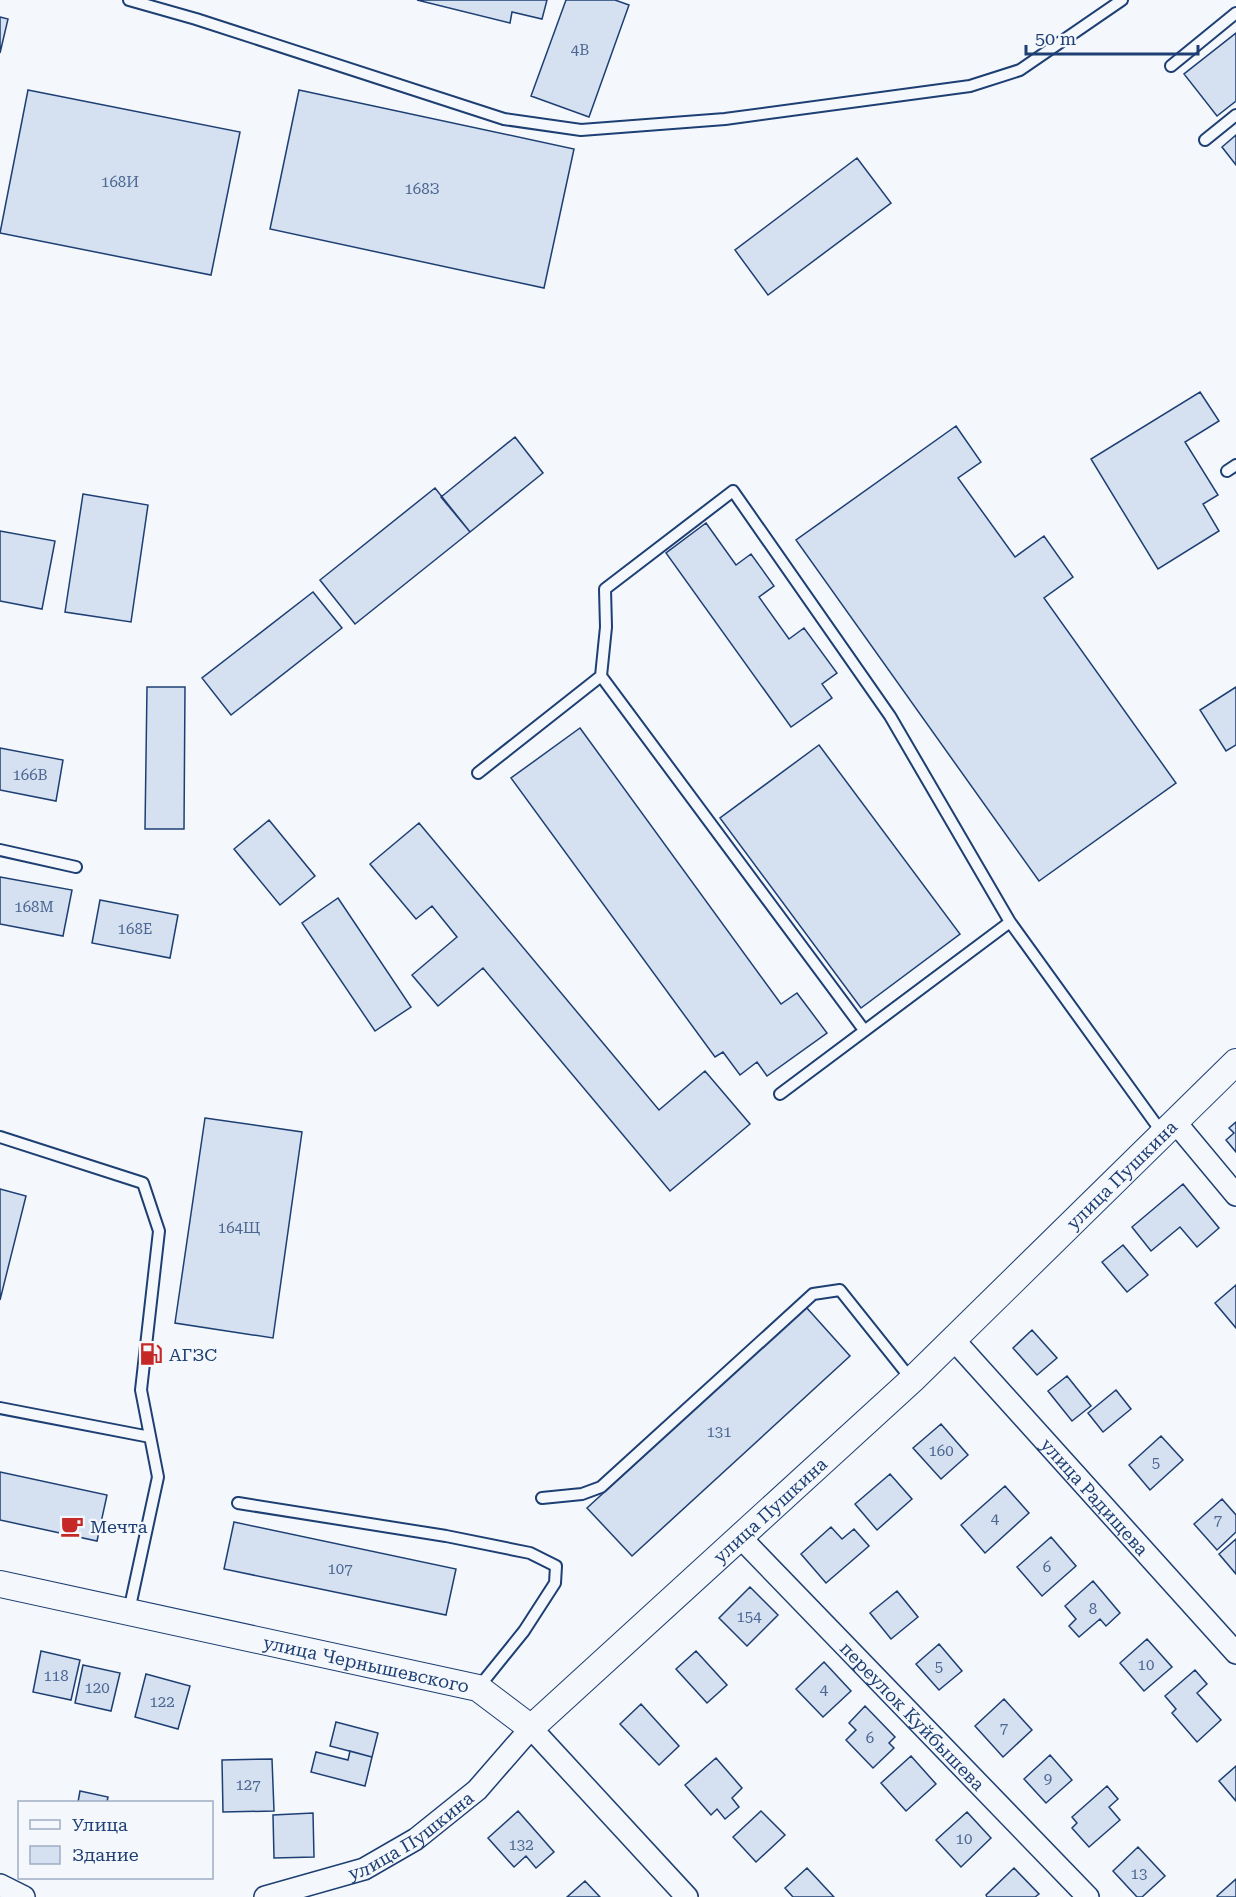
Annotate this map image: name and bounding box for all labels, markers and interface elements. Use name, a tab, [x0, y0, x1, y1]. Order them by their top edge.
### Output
scale bar	[1026, 18, 1198, 56]
text: 50 m	[1035, 28, 1076, 49]
house number: 4В	[571, 41, 589, 59]
house number: 168И	[101, 173, 139, 191]
house number: 168З	[404, 180, 440, 198]
house number: 166В	[12, 766, 48, 784]
house number: 168М	[14, 898, 54, 916]
house number: 168Е	[118, 920, 152, 938]
street label: улица Пушкина	[1062, 1116, 1181, 1233]
house number: 164Щ	[218, 1219, 260, 1237]
fuel station icon: АГЗС	[138, 1341, 164, 1367]
place label: АГЗС	[169, 1344, 217, 1365]
house number: 131	[706, 1423, 732, 1441]
street label: улица Радищева	[1037, 1434, 1153, 1559]
house number: 160	[928, 1442, 954, 1460]
street label: улица Пушкина	[709, 1453, 831, 1567]
house number: 5	[1152, 1454, 1160, 1472]
house number: 4	[991, 1510, 1000, 1528]
house number: 7	[1214, 1511, 1222, 1529]
cafe icon: Мечта	[59, 1513, 85, 1539]
place label: Мечта	[90, 1516, 148, 1537]
house number: 6	[1043, 1558, 1051, 1576]
house number: 107	[327, 1560, 353, 1578]
house number: 8	[1089, 1600, 1097, 1618]
house number: 154	[736, 1608, 762, 1626]
street label: улица Чернышевского	[262, 1631, 471, 1696]
street label: переулок Куйбышева	[836, 1637, 989, 1795]
house number: 10	[1138, 1656, 1154, 1674]
house number: 5	[935, 1658, 943, 1676]
house number: 118	[43, 1667, 69, 1685]
house number: 120	[84, 1679, 110, 1697]
house number: 4	[820, 1681, 829, 1699]
house number: 122	[149, 1693, 175, 1711]
house number: 7	[1000, 1719, 1008, 1737]
house number: 6	[866, 1729, 874, 1747]
house number: 9	[1044, 1770, 1052, 1788]
house number: 127	[235, 1776, 261, 1794]
street label: улица Пушкина	[346, 1787, 477, 1883]
legend	[18, 1801, 213, 1879]
text: Улица	[72, 1814, 128, 1835]
house number: 10	[956, 1830, 972, 1848]
house number: 132	[508, 1836, 534, 1854]
text: Здание	[72, 1844, 139, 1865]
house number: 13	[1131, 1865, 1147, 1883]

